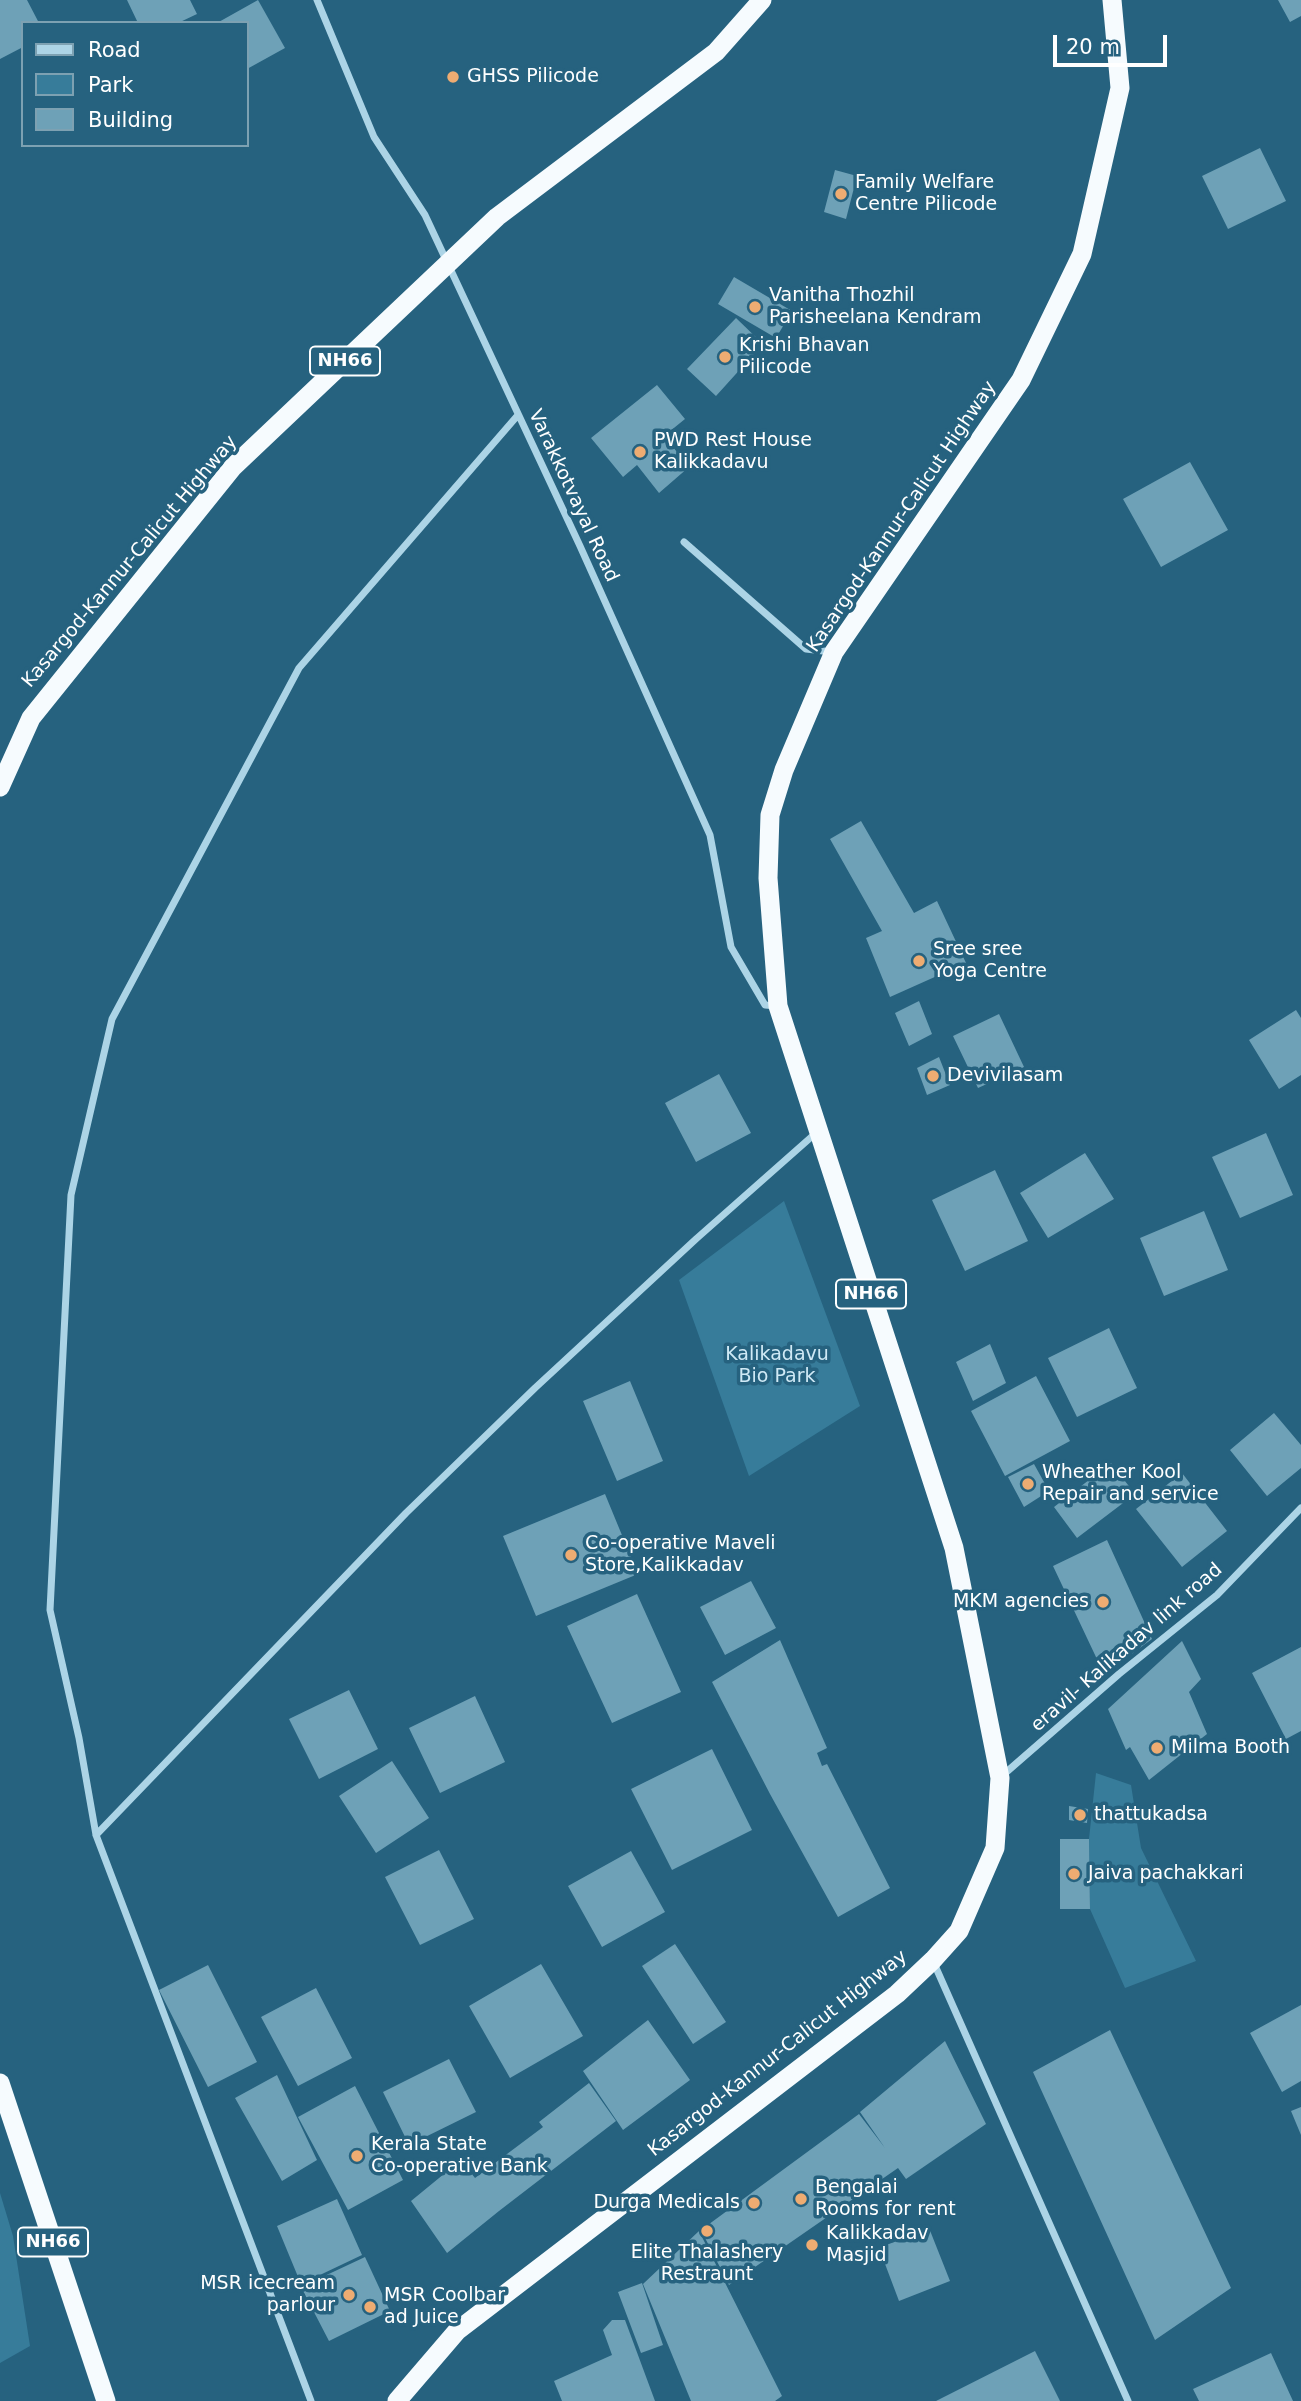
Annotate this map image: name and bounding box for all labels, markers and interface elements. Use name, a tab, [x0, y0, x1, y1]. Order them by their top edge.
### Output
legend	[21, 21, 248, 147]
scale bar	[1056, 21, 1170, 65]
text: 20 m	[1066, 35, 1120, 59]
text: Road	[88, 38, 141, 62]
place label: GHSS Pilicode	[467, 66, 599, 88]
marker: GHSS Pilicode	[445, 69, 461, 85]
text: Park	[88, 73, 133, 97]
text: Building	[88, 108, 173, 132]
place label: Family Welfare Centre Pilicode	[855, 172, 997, 216]
marker: Family Welfare Centre Pilicode	[833, 186, 849, 202]
place label: Vanitha Thozhil Parisheelana Kendram	[769, 285, 982, 329]
marker: Vanitha Thozhil Parisheelana Kendram	[747, 299, 763, 315]
place label: Krishi Bhavan Pilicode	[739, 335, 869, 379]
road number: NH66	[310, 346, 380, 376]
marker: Krishi Bhavan Pilicode	[717, 349, 733, 365]
street label: Kasargod-Kannur-Calicut Highway	[802, 377, 1002, 657]
street label: Varakkotvayal Road	[523, 406, 623, 586]
place label: PWD Rest House Kalikkadavu	[654, 430, 812, 474]
street label: Kasargod-Kannur-Calicut Highway	[18, 431, 242, 693]
marker: PWD Rest House Kalikkadavu	[632, 444, 648, 460]
place label: Sree sree Yoga Centre	[933, 939, 1047, 983]
marker: Sree sree Yoga Centre	[911, 953, 927, 969]
place label: Devivilasam	[947, 1065, 1063, 1087]
marker: Devivilasam	[925, 1068, 941, 1084]
road number: NH66	[836, 1280, 906, 1308]
park label: Kalikadavu Bio Park	[725, 1344, 829, 1388]
place label: Wheather Kool Repair and service	[1042, 1462, 1219, 1506]
marker: Wheather Kool Repair and service	[1020, 1476, 1036, 1492]
place label: Co-operative Maveli Store,Kalikkadav	[585, 1533, 776, 1577]
marker: Co-operative Maveli Store,Kalikkadav	[563, 1547, 579, 1563]
street label: eravil- Kalikadav link road	[1027, 1559, 1227, 1737]
place label: MKM agencies	[953, 1591, 1089, 1613]
marker: MKM agencies	[1095, 1594, 1111, 1610]
place label: Milma Booth	[1171, 1737, 1290, 1759]
marker: Milma Booth	[1149, 1740, 1165, 1756]
place label: thattukadsa	[1094, 1804, 1208, 1826]
marker: thattukadsa	[1072, 1807, 1088, 1823]
place label: Jaiva pachakkari	[1088, 1863, 1244, 1885]
marker: Jaiva pachakkari	[1066, 1866, 1082, 1882]
street label: Kasargod-Kannur-Calicut Highway	[644, 1946, 912, 2162]
place label: Kerala State Co-operative Bank	[371, 2134, 548, 2178]
marker: Kerala State Co-operative Bank	[349, 2148, 365, 2164]
place label: Bengalai Rooms for rent	[815, 2177, 956, 2221]
marker: Bengalai Rooms for rent	[793, 2191, 809, 2207]
place label: Durga Medicals	[593, 2192, 740, 2214]
marker: Durga Medicals	[746, 2195, 762, 2211]
marker: Elite Thalashery Restraunt	[699, 2223, 715, 2239]
place label: Kalikkadav Masjid	[826, 2223, 929, 2267]
road number: NH66	[18, 2228, 88, 2256]
marker: Kalikkadav Masjid	[804, 2237, 820, 2253]
place label: Elite Thalashery Restraunt	[631, 2242, 783, 2286]
place label: MSR icecream parlour	[200, 2273, 335, 2317]
place label: MSR Coolbar ad Juice	[384, 2285, 505, 2329]
marker: MSR icecream parlour	[341, 2287, 357, 2303]
marker: MSR Coolbar ad Juice	[362, 2299, 378, 2315]

